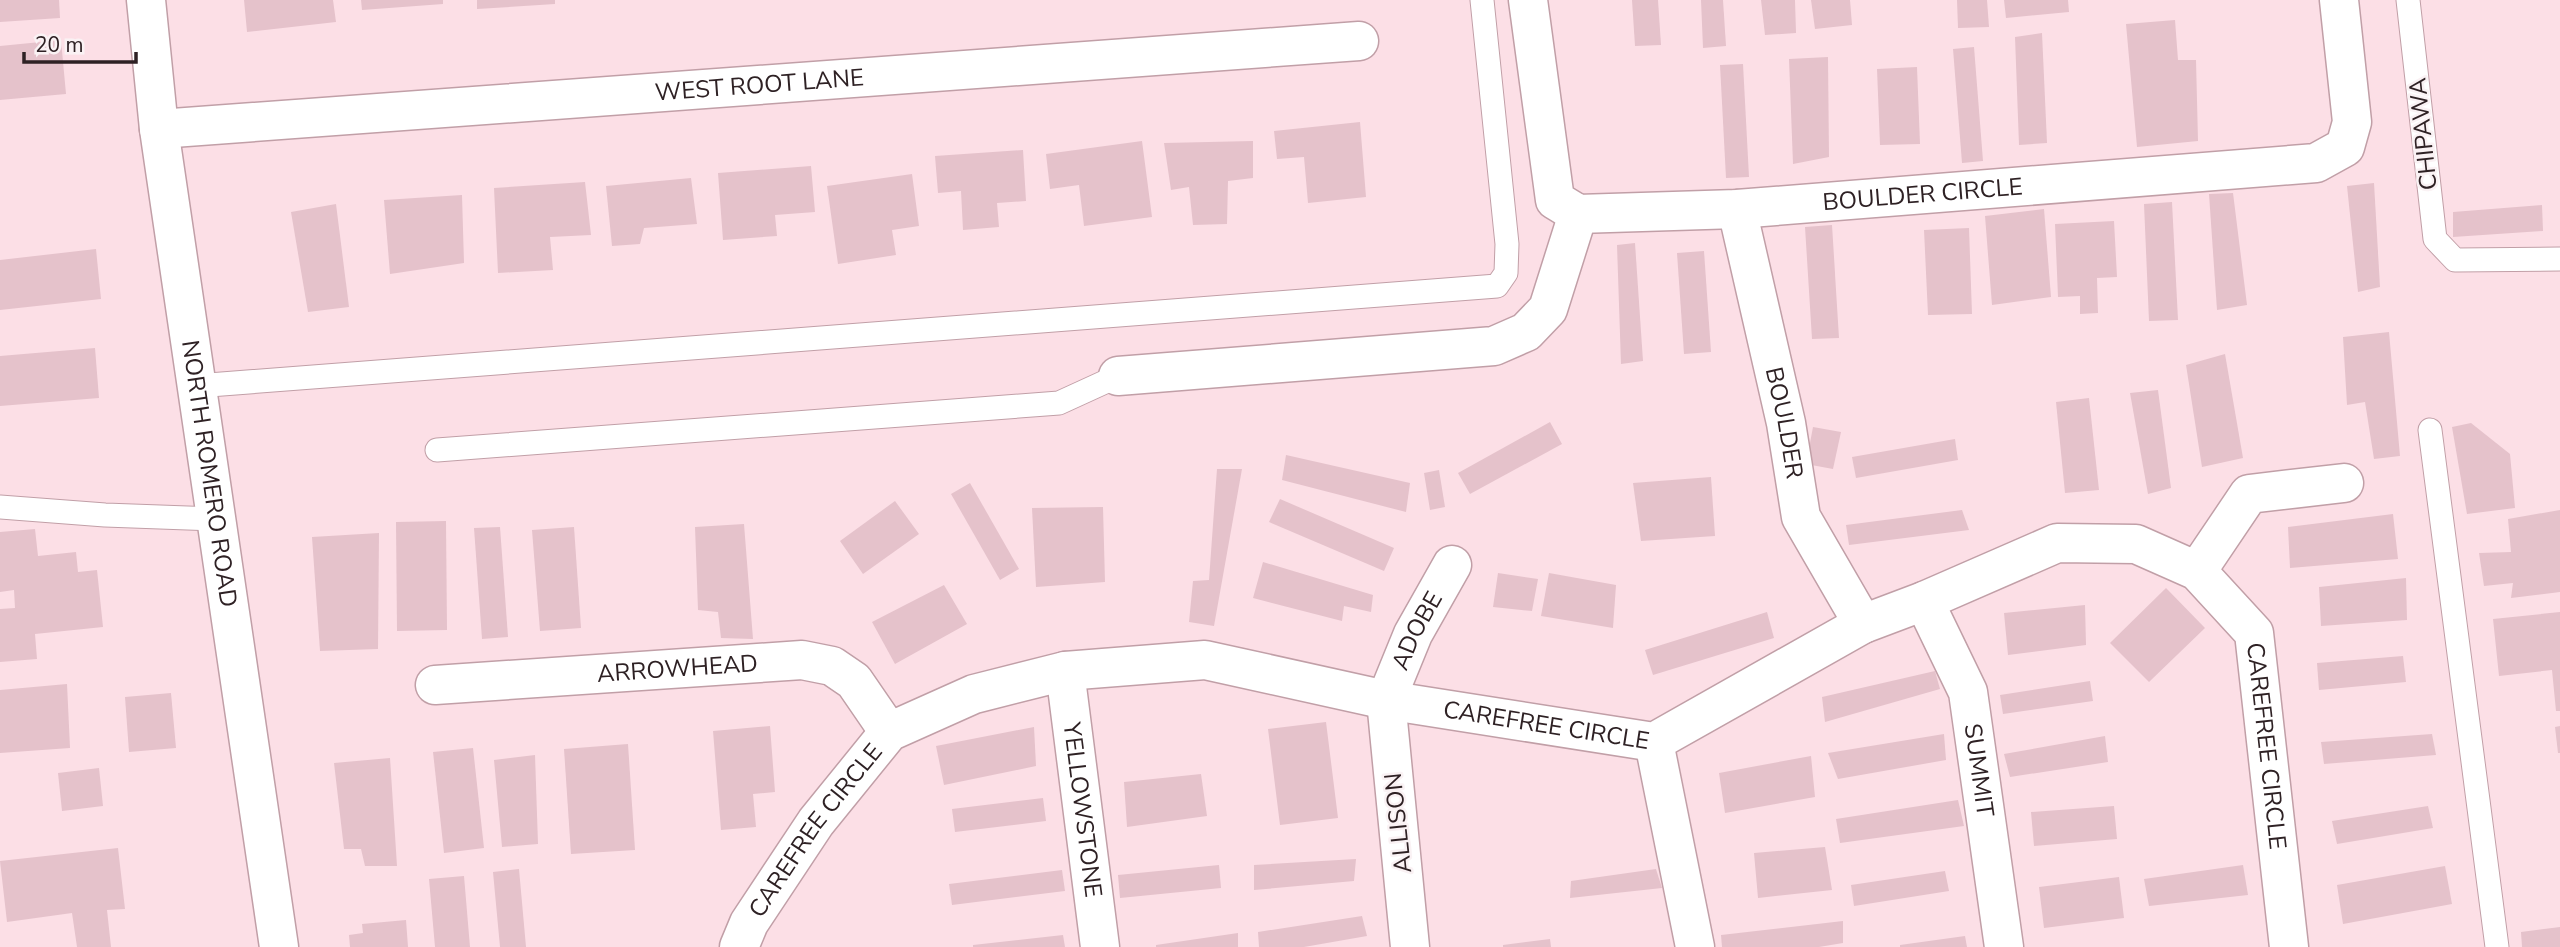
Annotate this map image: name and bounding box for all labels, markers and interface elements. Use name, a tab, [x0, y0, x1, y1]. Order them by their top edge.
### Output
scale bar	[24, 21, 136, 65]
text: 20 m	[35, 31, 84, 59]
street label: WEST ROOT LANE	[654, 61, 865, 109]
street label: CHIPAWA	[2401, 76, 2445, 192]
street label: BOULDER CIRCLE	[1821, 170, 2024, 218]
street label: NORTH ROMERO ROAD	[174, 338, 245, 609]
street label: BOULDER	[1758, 364, 1811, 481]
street label: ADOBE	[1384, 586, 1450, 675]
street label: CAREFREE CIRCLE	[2239, 641, 2294, 851]
street label: ARROWHEAD	[596, 647, 759, 690]
street label: CAREFREE CIRCLE	[1441, 693, 1651, 757]
street label: YELLOWSTONE	[1056, 720, 1110, 899]
street label: SUMMIT	[1957, 721, 2002, 819]
street label: CAREFREE CIRCLE	[741, 737, 889, 924]
street label: ALLISON	[1377, 771, 1419, 875]

